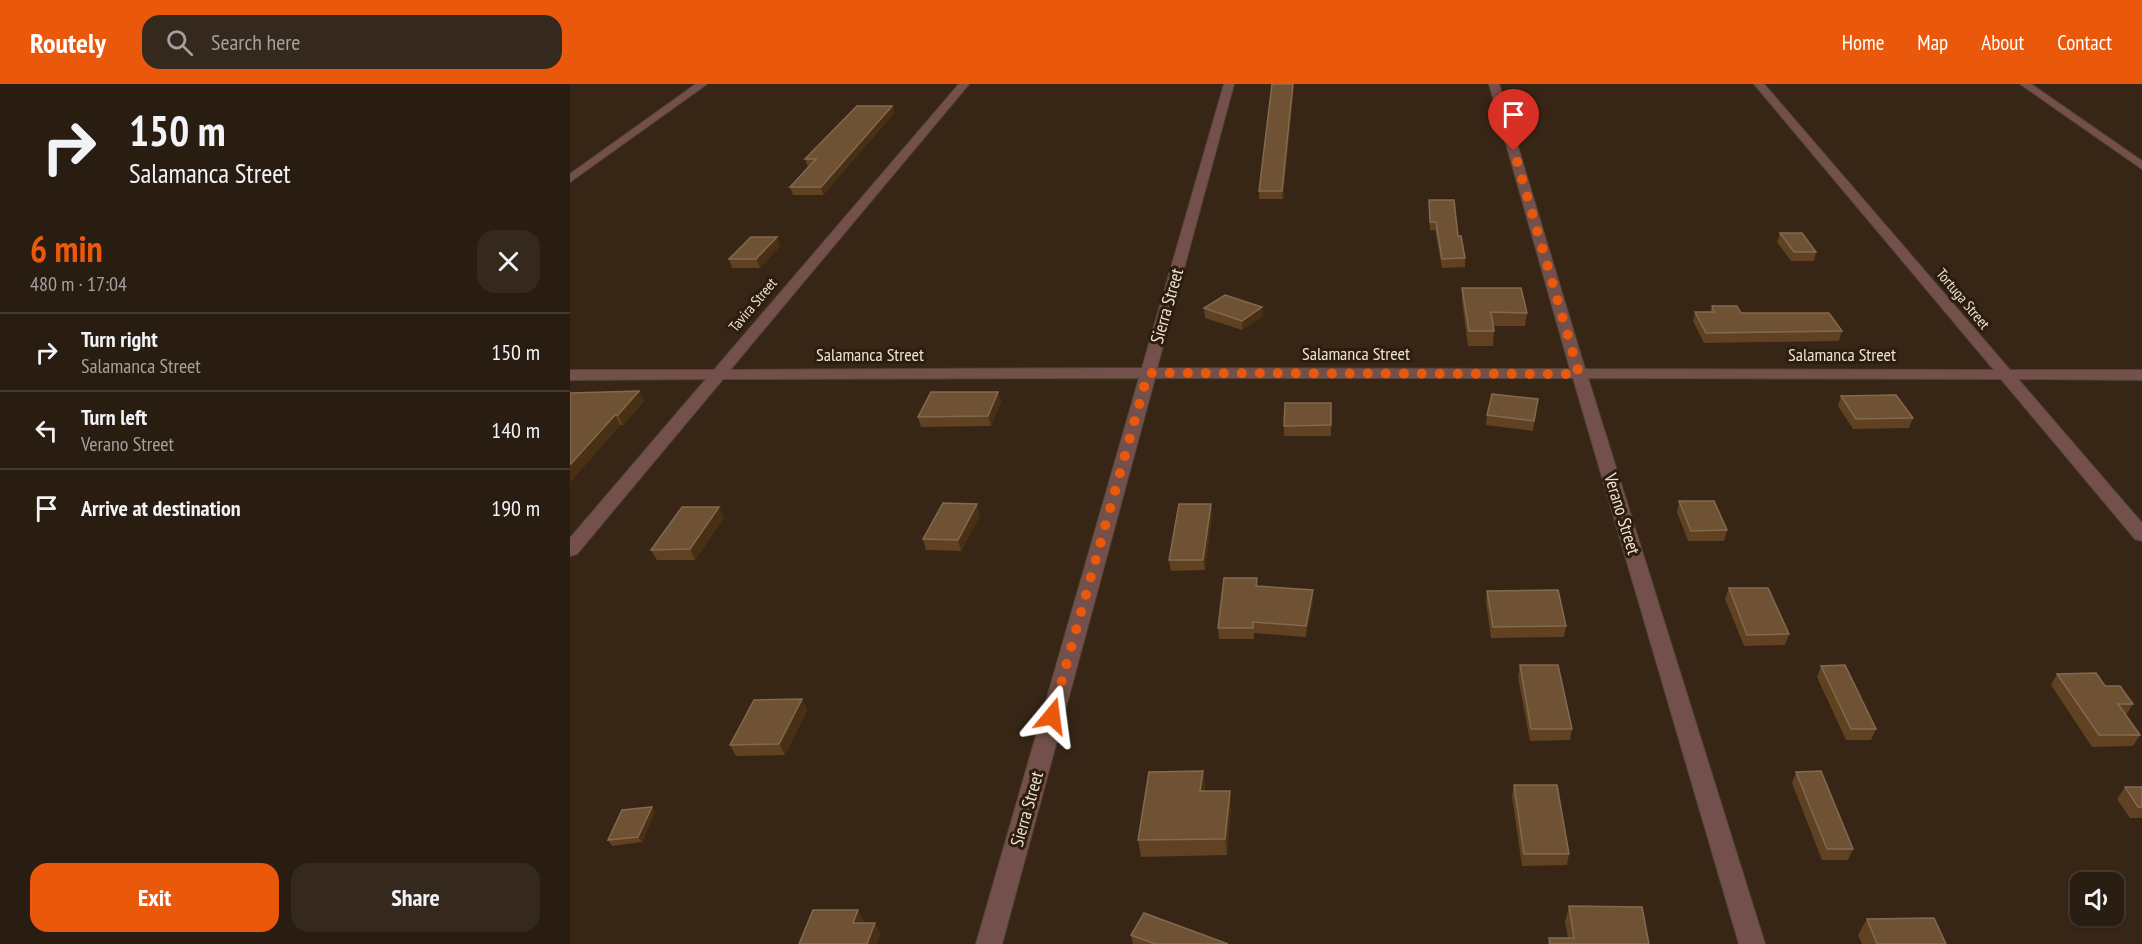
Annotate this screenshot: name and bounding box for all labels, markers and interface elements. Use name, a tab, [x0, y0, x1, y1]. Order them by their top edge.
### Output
search box	[142, 15, 562, 69]
text: Routely	[30, 24, 106, 61]
icon: search	[163, 26, 196, 59]
text: Search here	[211, 28, 300, 56]
text: Home	[1842, 29, 1884, 56]
text: Map	[1917, 29, 1948, 56]
text: About	[1981, 29, 2024, 56]
text: Contact	[2057, 29, 2112, 56]
pin	[1488, 89, 1539, 151]
icon: arrive	[1497, 98, 1530, 131]
text: 150 m	[129, 103, 226, 158]
icon: right	[30, 108, 108, 186]
text: Salamanca Street	[129, 156, 291, 190]
text: 6 min	[30, 225, 103, 272]
button: close	[477, 230, 540, 293]
street label: Tortuga Street	[1932, 264, 1994, 333]
street label: Sierra Street	[1145, 266, 1188, 346]
text: 480 m · 17:04	[30, 271, 127, 297]
street label: Tavira Street	[724, 274, 781, 336]
text: Turn right	[81, 325, 158, 353]
icon: right	[30, 336, 63, 369]
text: 150 m	[491, 338, 540, 366]
street label: Salamanca Street	[1302, 342, 1410, 365]
street label: Salamanca Street	[816, 343, 924, 366]
street label: Salamanca Street	[1788, 343, 1896, 366]
text: Salamanca Street	[81, 353, 201, 379]
text: Turn left	[81, 403, 147, 431]
icon: left	[30, 414, 63, 447]
text: 140 m	[491, 416, 540, 444]
text: Verano Street	[81, 431, 174, 457]
street label: Verano Street	[1599, 469, 1646, 557]
icon: arrive	[30, 492, 63, 525]
text: Arrive at destination	[81, 494, 241, 522]
text: 190 m	[491, 494, 540, 522]
position arrow	[1020, 684, 1084, 748]
street label: Sierra Street	[1005, 769, 1048, 849]
button: Exit	[30, 863, 279, 932]
button: Share	[291, 863, 540, 932]
map controls	[2070, 872, 2124, 926]
button: sound	[2070, 872, 2124, 926]

